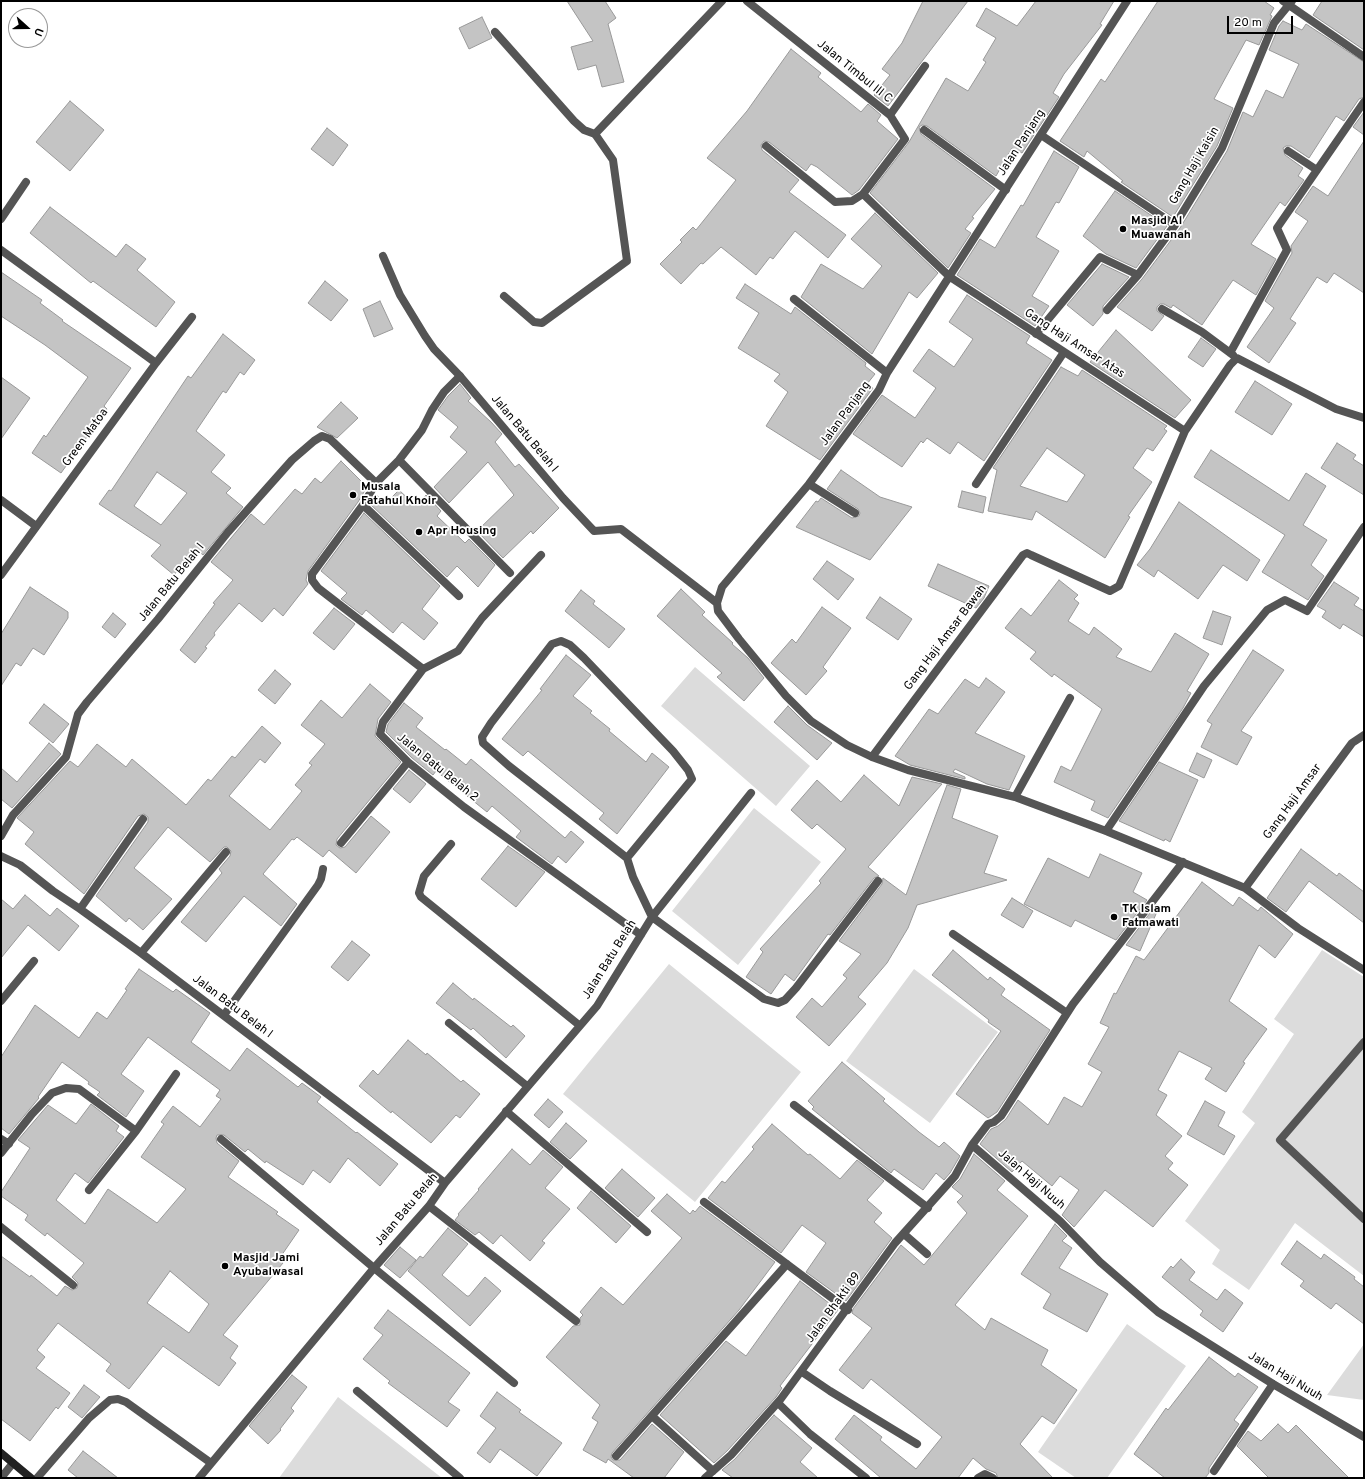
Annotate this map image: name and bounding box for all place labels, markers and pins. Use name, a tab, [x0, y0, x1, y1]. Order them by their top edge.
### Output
place label: Masjid Al Muawanah	[1131, 215, 1191, 243]
marker: Masjid Al Muawanah	[1118, 224, 1128, 234]
place label: Musala Fatahul Khoir	[361, 481, 436, 509]
marker: Musala Fatahul Khoir	[348, 490, 358, 500]
place label: Apr Housing	[427, 525, 496, 539]
marker: Apr Housing	[414, 527, 424, 537]
place label: TK Islam Fatmawati	[1122, 903, 1179, 931]
marker: TK Islam Fatmawati	[1109, 912, 1119, 922]
place label: Masjid Jami Ayubalwasal	[233, 1252, 304, 1280]
marker: Masjid Jami Ayubalwasal	[220, 1261, 230, 1271]

